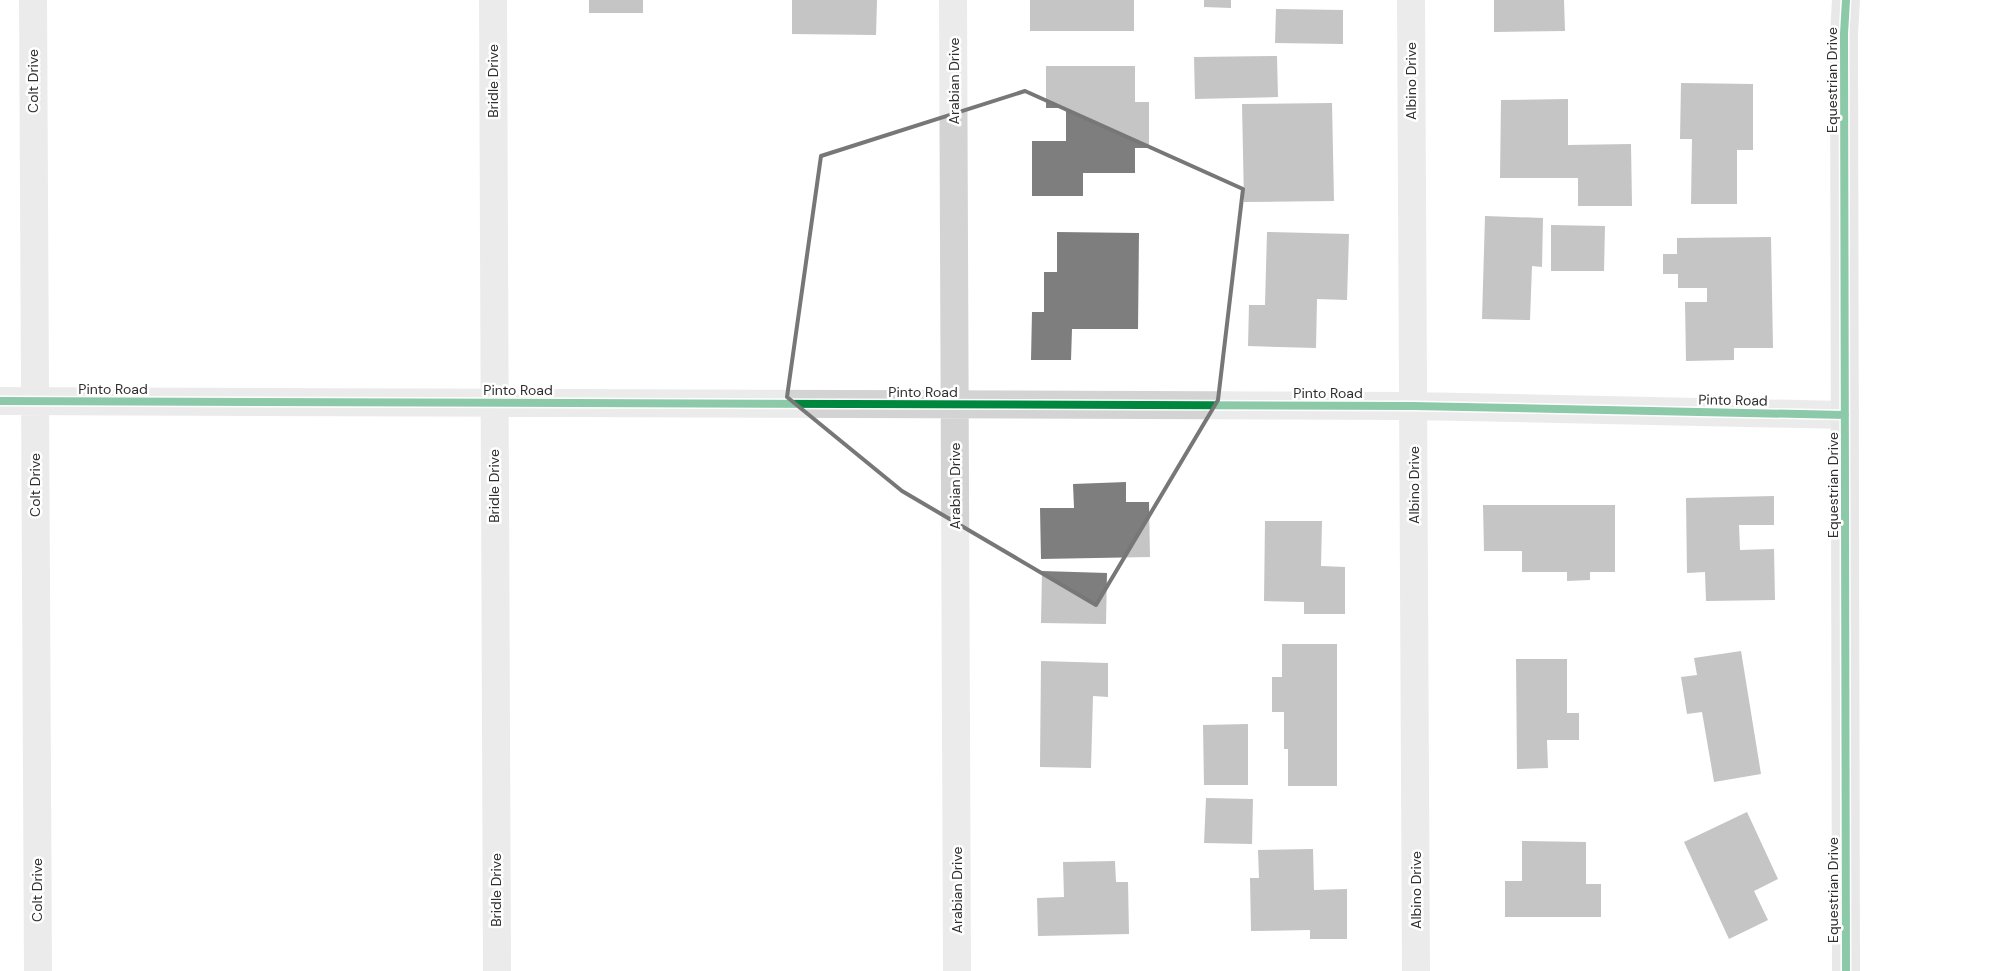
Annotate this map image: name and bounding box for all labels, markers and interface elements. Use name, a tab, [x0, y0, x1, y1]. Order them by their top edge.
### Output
street label: Equestrian Drive	[1823, 27, 1841, 133]
street label: Arabian Drive	[945, 38, 963, 124]
street label: Albino Drive	[1402, 42, 1420, 120]
street label: Bridle Drive	[484, 44, 502, 118]
street label: Colt Drive	[24, 49, 42, 113]
street label: Pinto Road	[78, 380, 148, 398]
street label: Pinto Road	[483, 381, 553, 399]
street label: Pinto Road	[888, 383, 958, 401]
street label: Pinto Road	[1293, 384, 1363, 402]
street label: Pinto Road	[1698, 390, 1768, 410]
street label: Equestrian Drive	[1824, 432, 1842, 538]
street label: Arabian Drive	[946, 443, 964, 529]
street label: Albino Drive	[1405, 446, 1423, 524]
street label: Bridle Drive	[485, 449, 503, 523]
street label: Colt Drive	[26, 453, 44, 517]
street label: Equestrian Drive	[1824, 837, 1842, 943]
street label: Arabian Drive	[948, 847, 966, 933]
street label: Albino Drive	[1407, 851, 1425, 929]
street label: Bridle Drive	[487, 853, 505, 927]
street label: Colt Drive	[28, 858, 46, 922]

